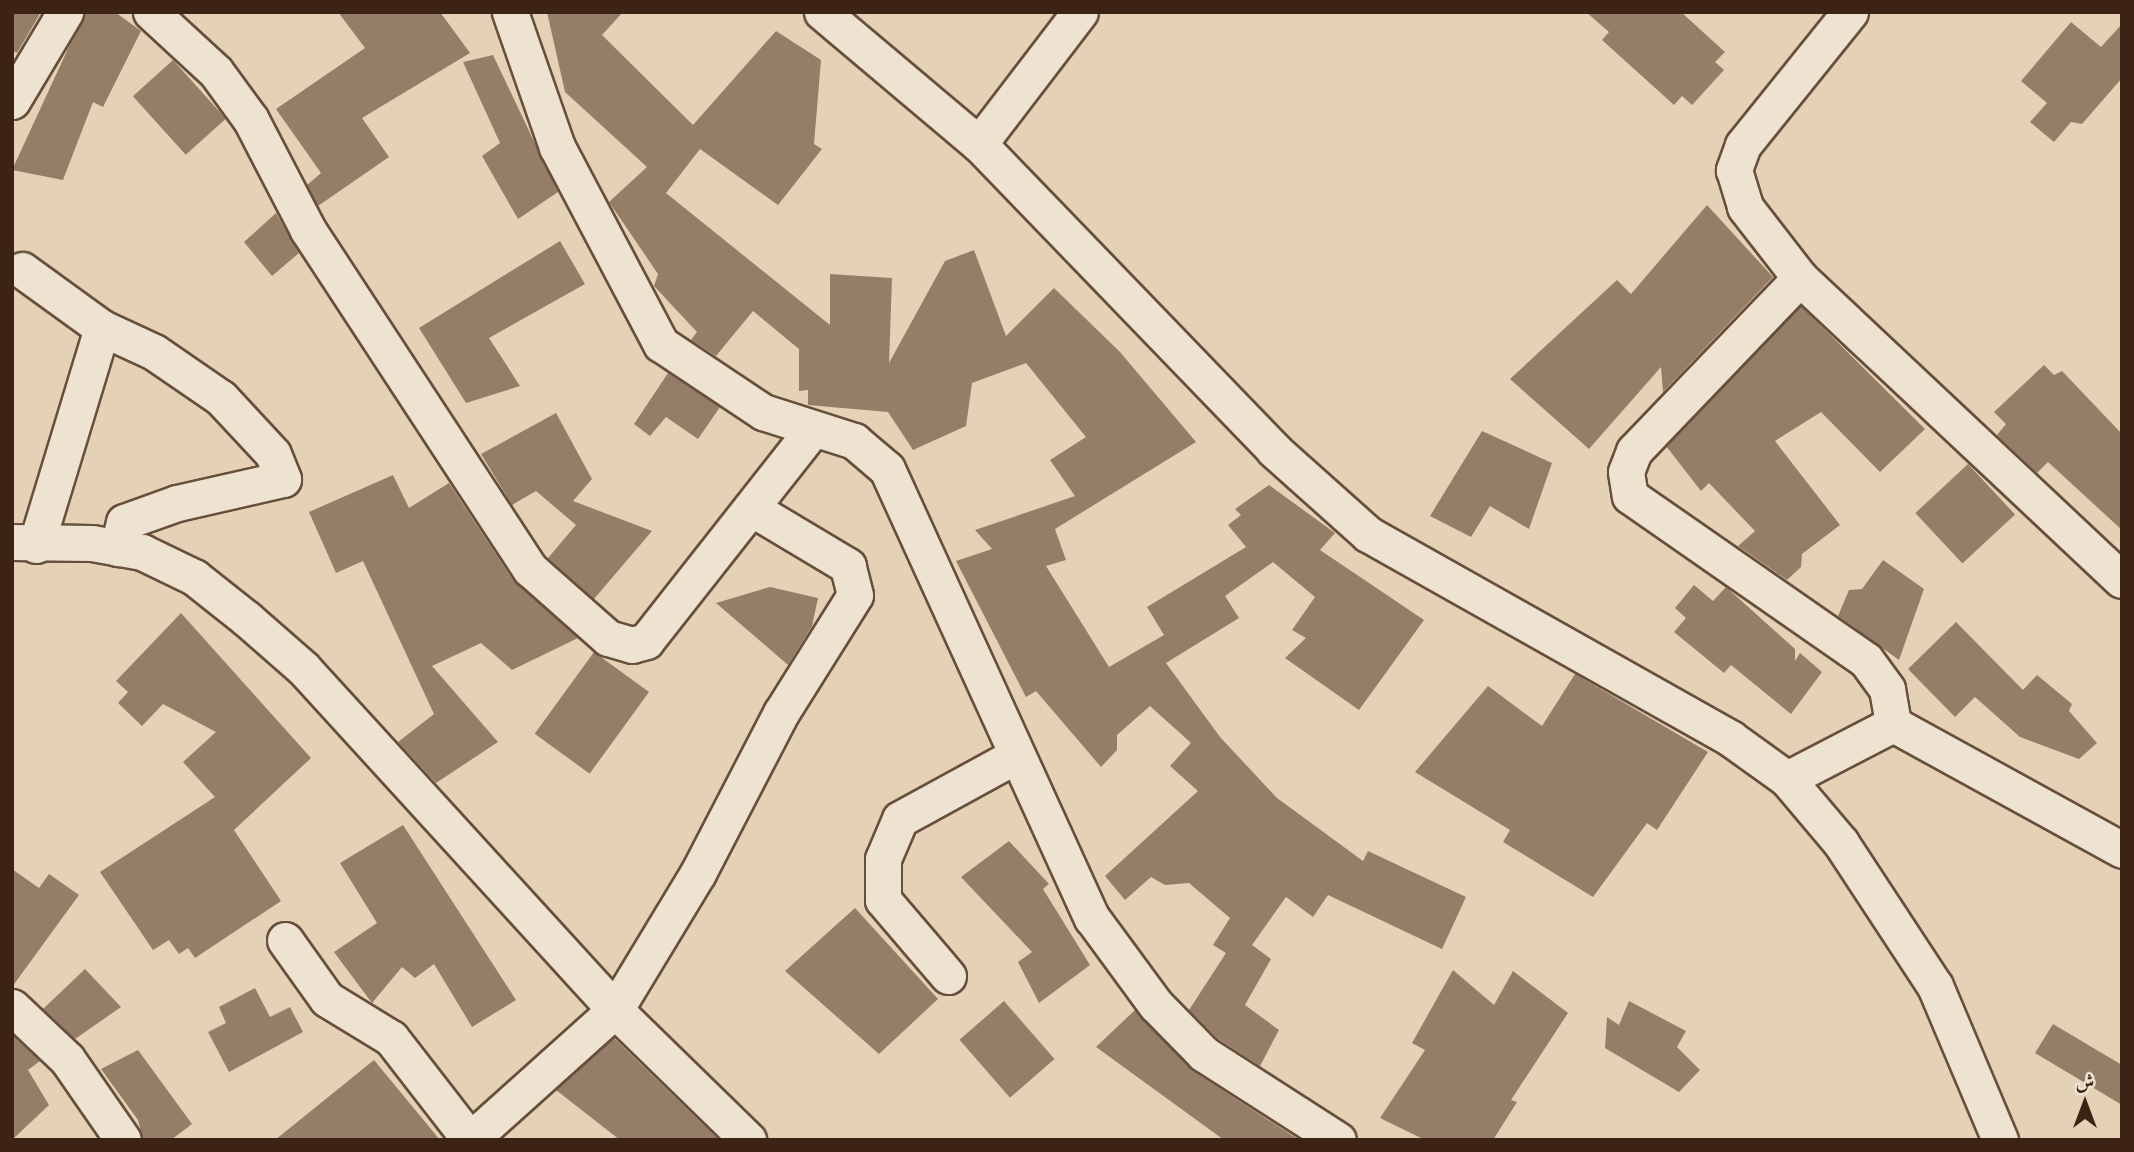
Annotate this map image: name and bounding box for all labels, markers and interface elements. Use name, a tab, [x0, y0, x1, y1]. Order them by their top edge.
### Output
north arrow	[2050, 1068, 2120, 1138]
text: ش	[2076, 1069, 2094, 1095]

